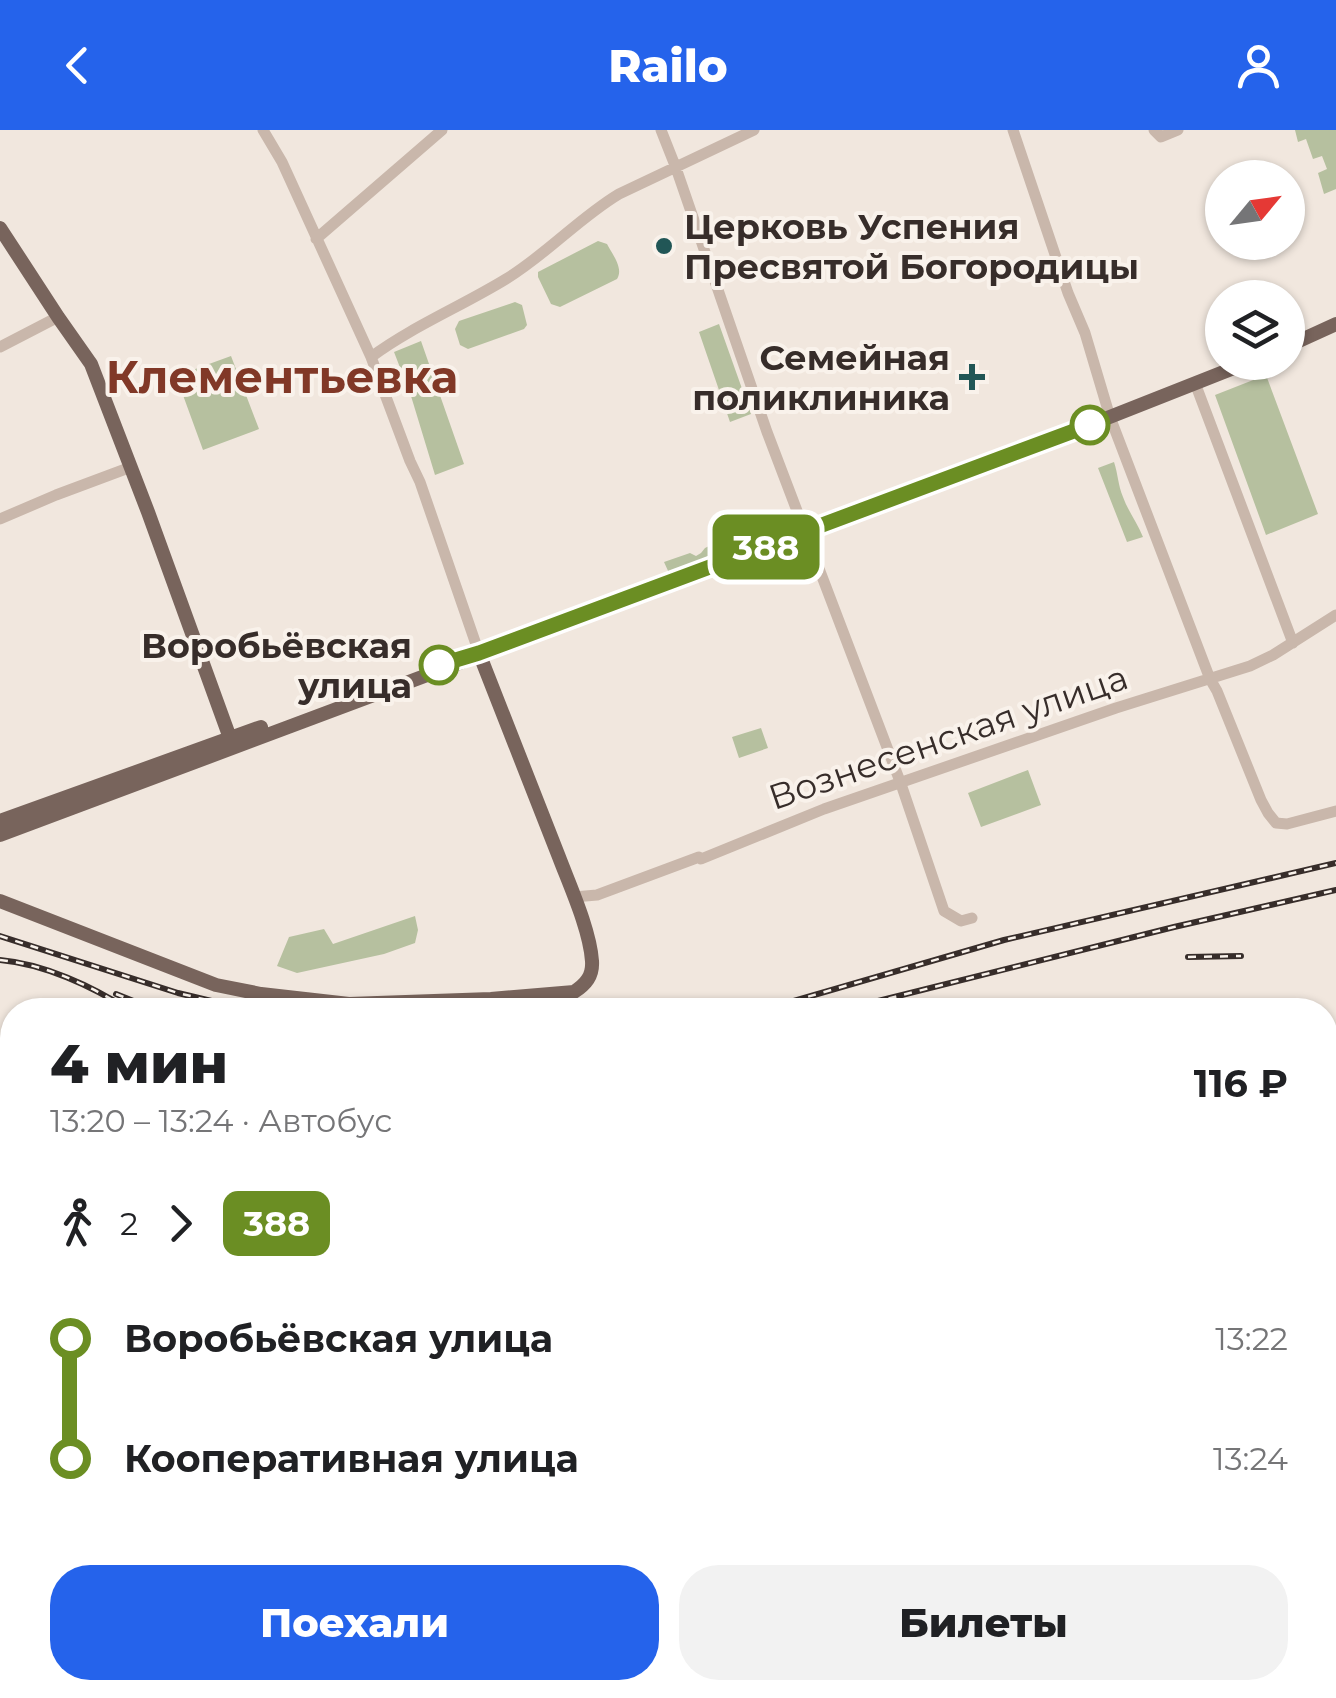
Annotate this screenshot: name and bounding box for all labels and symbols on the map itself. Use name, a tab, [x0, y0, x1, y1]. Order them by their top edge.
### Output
north arrow	[1205, 160, 1305, 260]
place label: Церковь Успения Пресвятой Богородицы	[684, 205, 1139, 288]
marker: Церковь Успения Пресвятой Богородицы	[653, 235, 675, 257]
place label: Семейная поликлиника	[692, 336, 950, 419]
district label: Клементьевка	[106, 349, 458, 404]
marker: Семейная поликлиника	[959, 364, 985, 390]
unlabelled marker	[1071, 406, 1109, 444]
line badge: 388	[708, 514, 824, 580]
place label: Воробьёвская улица	[141, 624, 412, 707]
marker: Воробьёвская улица	[420, 646, 458, 684]
street label: Вознесенская улица	[763, 655, 1133, 819]

